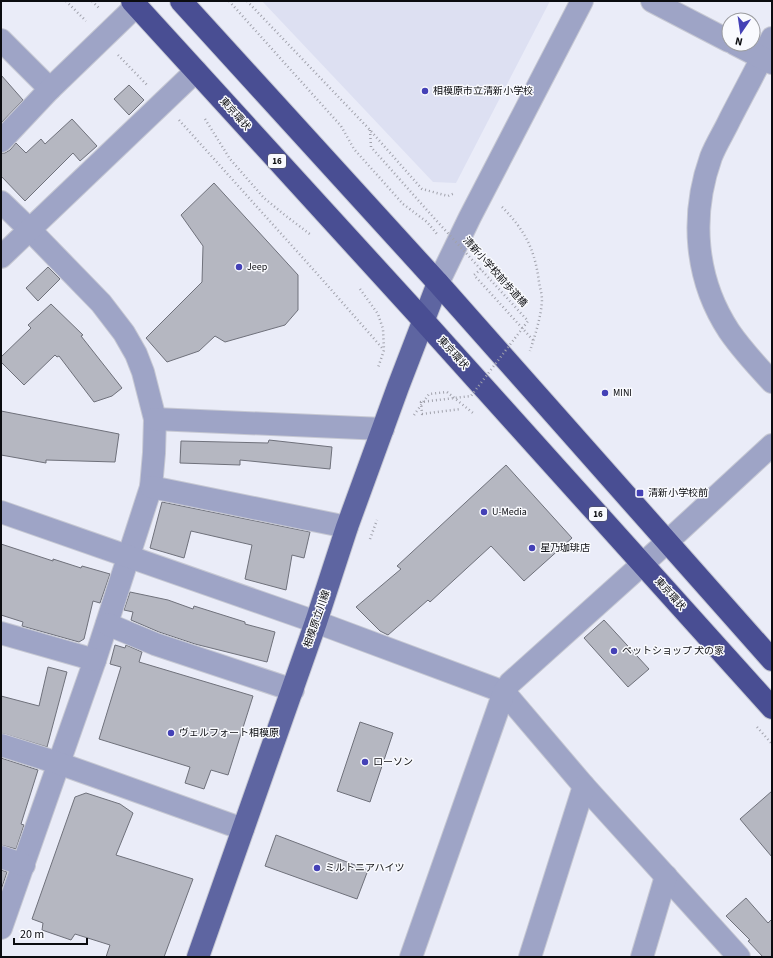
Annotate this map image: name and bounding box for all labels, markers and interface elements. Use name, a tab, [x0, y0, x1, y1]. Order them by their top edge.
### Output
north arrow	[721, 12, 761, 52]
text: N	[734, 33, 744, 49]
place label: 相模原市立清新小学校	[433, 84, 533, 98]
marker: 相模原市立清新小学校	[420, 86, 430, 96]
street label: 東京環状	[216, 94, 254, 134]
road number: 16	[268, 154, 286, 168]
street label: 清新小学校前歩道橋	[460, 234, 530, 310]
place label: Jeep	[247, 260, 268, 274]
marker: Jeep	[234, 262, 244, 272]
street label: 東京環状	[434, 333, 472, 373]
place label: MINI	[613, 386, 632, 400]
marker: MINI	[600, 388, 610, 398]
place label: 清新小学校前	[648, 486, 708, 500]
marker: 清新小学校前	[635, 488, 645, 498]
place label: U-Media	[492, 505, 527, 519]
marker: U-Media	[479, 507, 489, 517]
road number: 16	[589, 507, 607, 521]
place label: 星乃珈琲店	[540, 541, 590, 555]
marker: 星乃珈琲店	[527, 543, 537, 553]
street label: 東京環状	[651, 574, 689, 614]
street label: 相模原立川線	[301, 588, 333, 650]
place label: ペットショップ 犬の家	[622, 644, 724, 658]
marker: ペットショップ 犬の家	[609, 646, 619, 656]
place label: ヴェルフォート相模原	[179, 726, 279, 740]
marker: ヴェルフォート相模原	[166, 728, 176, 738]
place label: ローソン	[373, 755, 413, 769]
marker: ローソン	[360, 757, 370, 767]
place label: ミルトニアハイツ	[325, 861, 404, 875]
marker: ミルトニアハイツ	[312, 863, 322, 873]
scale bar	[14, 920, 87, 946]
text: 20 m	[20, 926, 44, 943]

